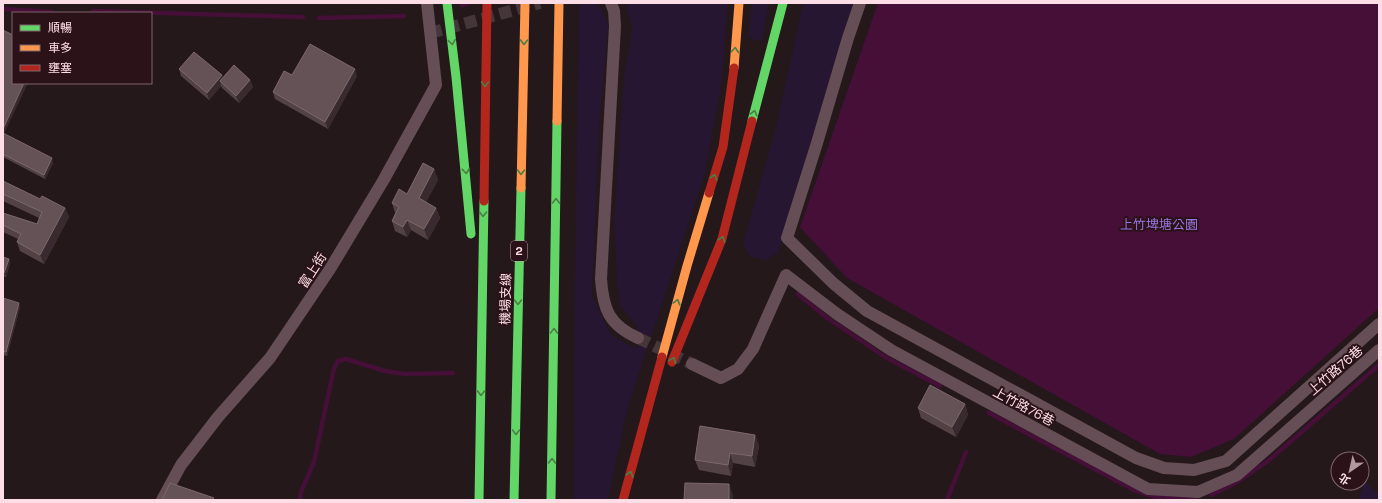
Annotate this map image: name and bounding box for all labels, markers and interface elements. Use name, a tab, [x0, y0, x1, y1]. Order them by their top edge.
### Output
legend	[12, 12, 152, 84]
text: 順暢	[48, 20, 72, 36]
one-way arrow	[447, 39, 456, 45]
one-way arrow	[520, 39, 528, 45]
text: 車多	[48, 40, 72, 56]
one-way arrow	[731, 47, 740, 53]
text: 壅塞	[48, 60, 72, 76]
one-way arrow	[481, 81, 489, 87]
one-way arrow	[750, 110, 758, 117]
one-way arrow	[461, 168, 470, 174]
one-way arrow	[517, 169, 525, 175]
one-way arrow	[709, 174, 718, 181]
one-way arrow	[552, 198, 560, 204]
one-way arrow	[479, 211, 487, 217]
park label: 上竹埤塘公園	[1120, 216, 1198, 233]
one-way arrow	[717, 236, 725, 243]
road number: 2	[511, 241, 527, 261]
street label: 富上街	[295, 249, 330, 291]
street label: 機場支線	[497, 273, 514, 325]
one-way arrow	[514, 299, 522, 305]
one-way arrow	[672, 299, 681, 306]
one-way arrow	[550, 328, 558, 334]
street label: 上竹路76巷	[1304, 342, 1366, 399]
one-way arrow	[669, 356, 677, 363]
street label: 上竹路76巷	[990, 383, 1057, 430]
one-way arrow	[476, 390, 485, 396]
one-way arrow	[512, 429, 520, 435]
north arrow	[1330, 451, 1370, 491]
one-way arrow	[548, 458, 556, 464]
text: 北	[1336, 470, 1353, 488]
one-way arrow	[625, 471, 634, 478]

